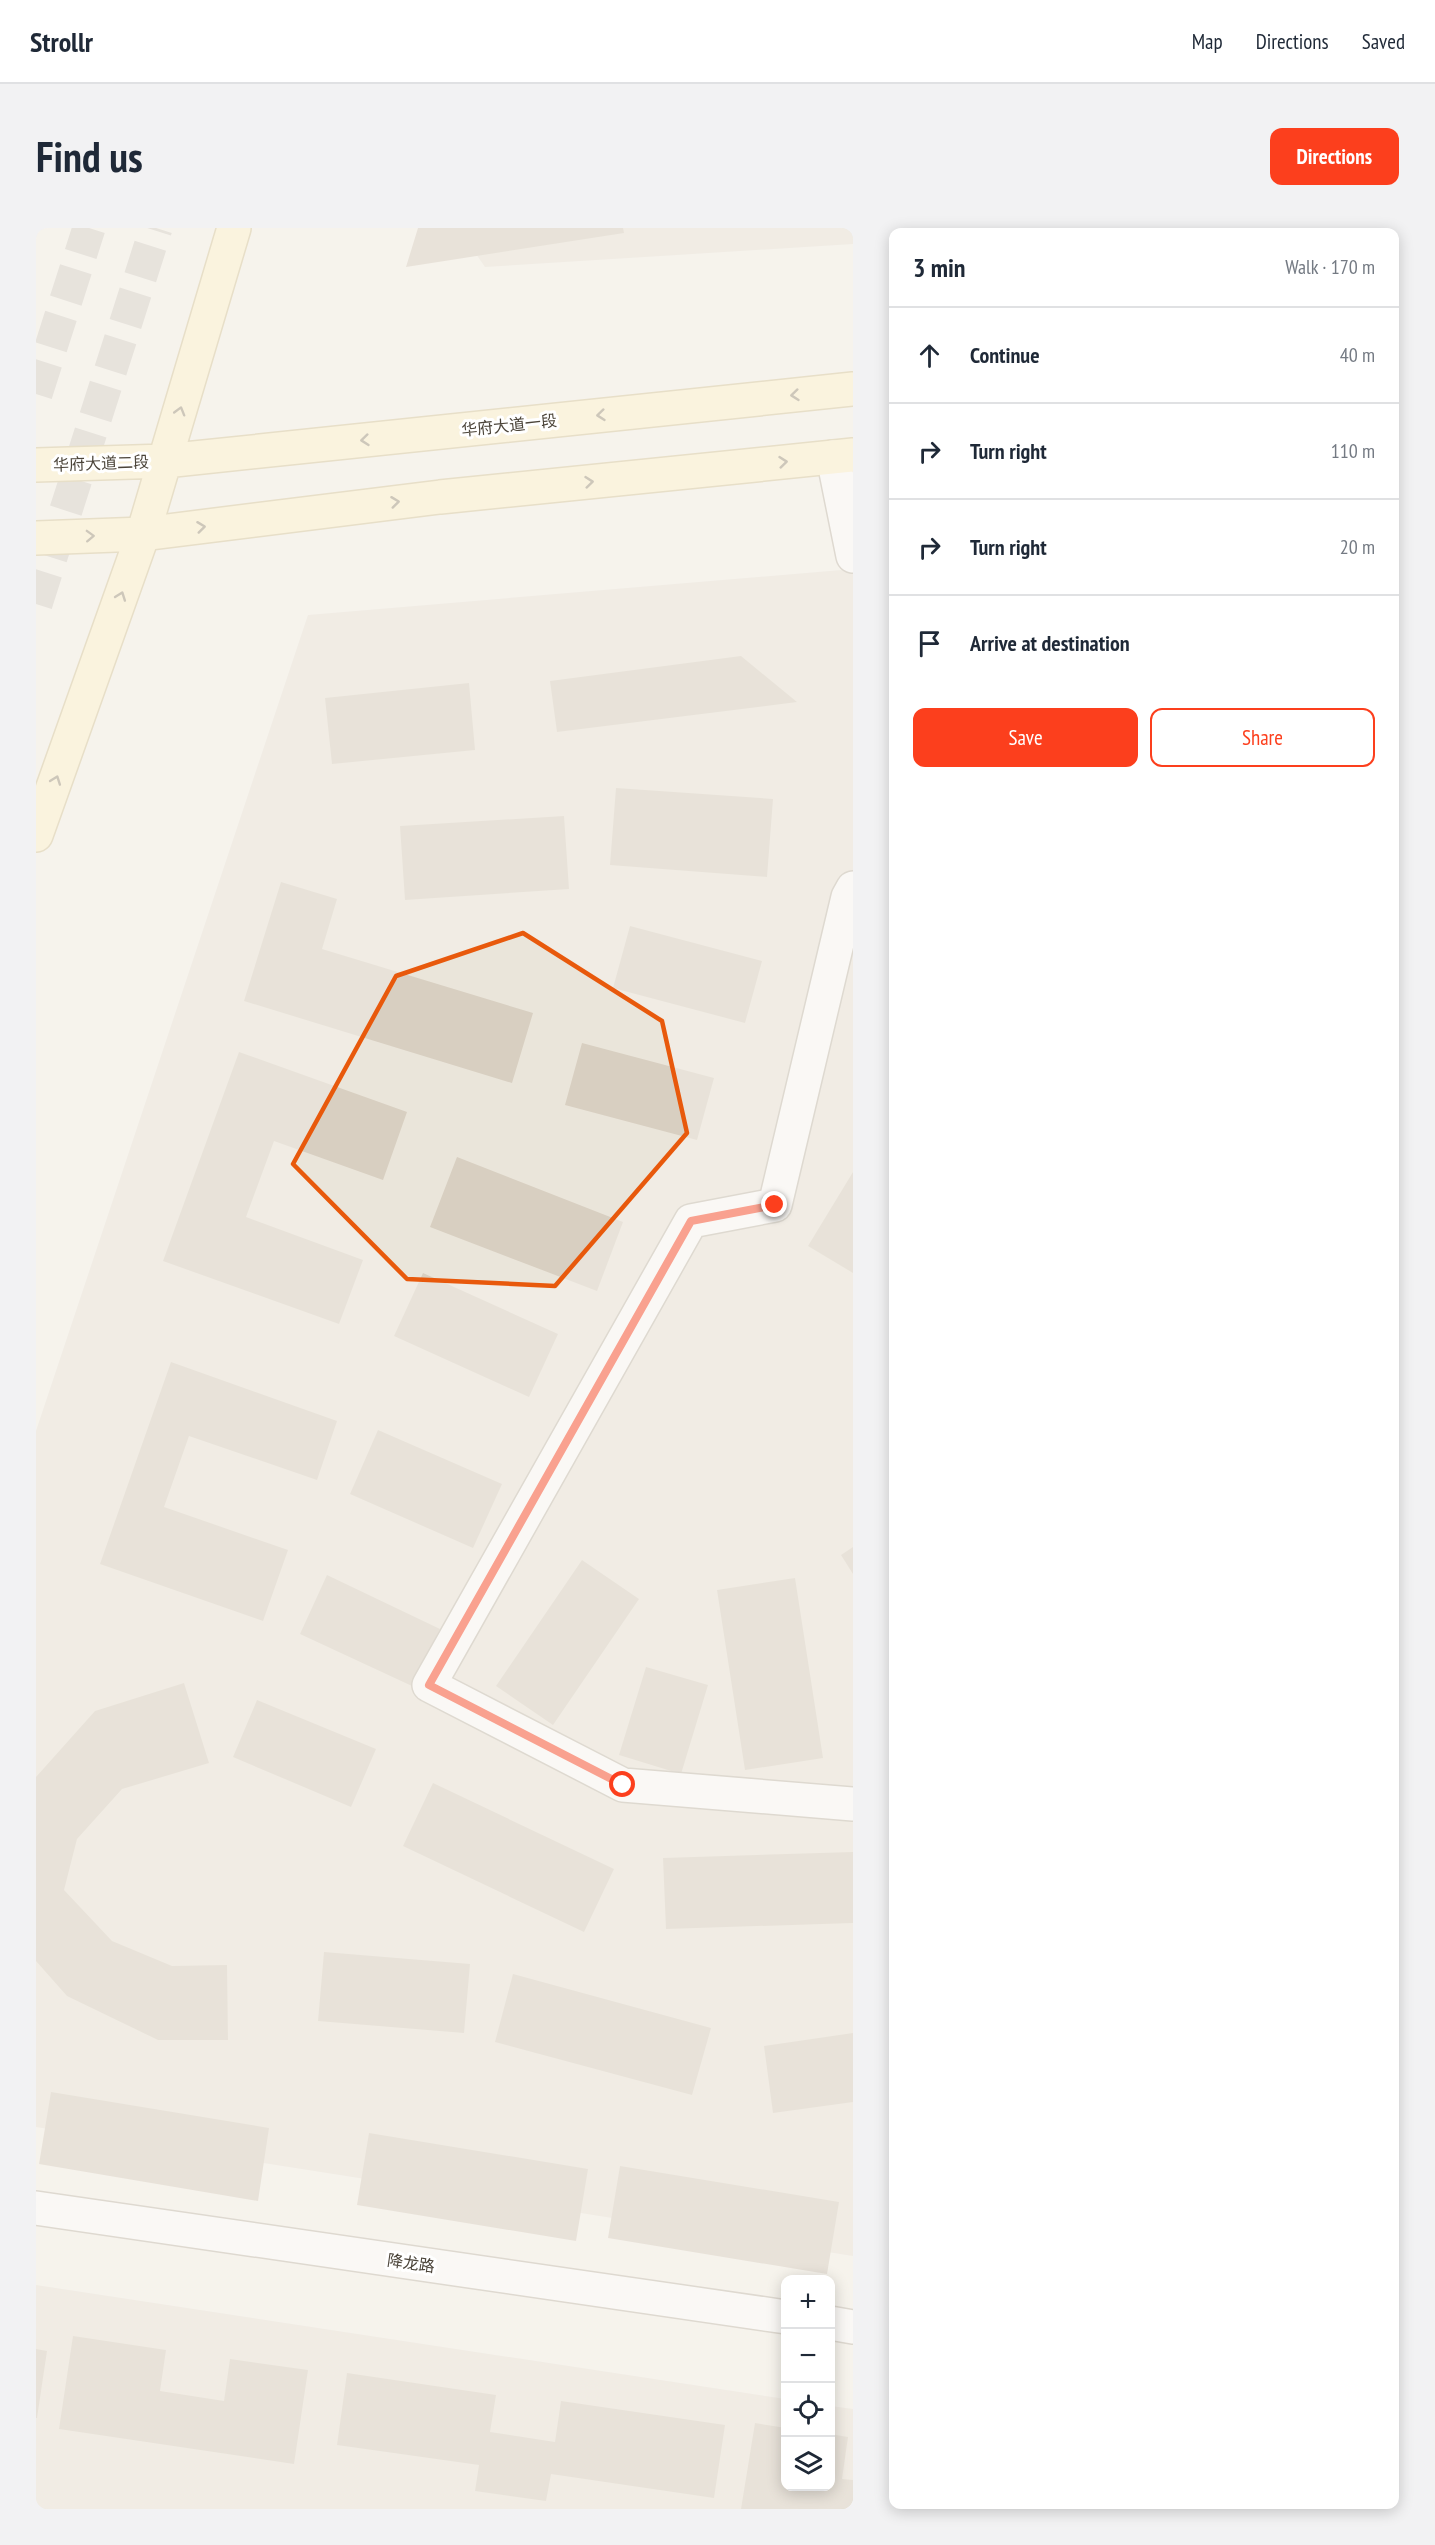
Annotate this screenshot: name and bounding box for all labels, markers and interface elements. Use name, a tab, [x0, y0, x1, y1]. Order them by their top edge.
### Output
text: Strollr	[30, 23, 93, 60]
text: Map	[1192, 28, 1223, 55]
text: Directions	[1256, 28, 1329, 55]
text: Saved	[1362, 28, 1405, 55]
button: Directions	[1270, 128, 1399, 185]
text: Find us	[36, 129, 143, 184]
text: 3 min	[913, 251, 966, 284]
text: Walk · 170 m	[1285, 254, 1375, 280]
icon: ahead	[913, 339, 946, 372]
text: Continue	[970, 341, 1040, 369]
text: 40 m	[1340, 342, 1375, 368]
one-way arrow	[790, 388, 799, 401]
one-way arrow	[173, 406, 185, 417]
one-way arrow	[596, 408, 605, 421]
street label: 华府大道一段	[460, 410, 558, 440]
one-way arrow	[361, 433, 370, 446]
icon: right	[913, 435, 946, 468]
text: Turn right	[970, 437, 1047, 465]
text: 110 m	[1331, 438, 1375, 464]
street label: 华府大道二段	[53, 451, 149, 475]
one-way arrow	[778, 456, 787, 469]
one-way arrow	[584, 476, 593, 489]
one-way arrow	[390, 497, 400, 509]
one-way arrow	[197, 521, 206, 533]
one-way arrow	[85, 530, 94, 543]
icon: right	[913, 531, 946, 564]
text: Turn right	[970, 533, 1047, 561]
text: 20 m	[1340, 534, 1375, 560]
one-way arrow	[114, 592, 127, 602]
icon: arrive	[913, 627, 946, 660]
text: Arrive at destination	[970, 629, 1130, 657]
button: Save	[913, 708, 1138, 767]
button: Share	[1150, 708, 1375, 767]
one-way arrow	[48, 775, 61, 786]
route end	[761, 1191, 787, 1217]
route start	[609, 1771, 635, 1797]
street label: 降龙路	[386, 2250, 436, 2276]
map controls	[781, 2275, 835, 2491]
button: +	[781, 2275, 835, 2329]
button: −	[781, 2329, 835, 2383]
button: locate	[781, 2383, 835, 2437]
button: layers	[781, 2437, 835, 2491]

